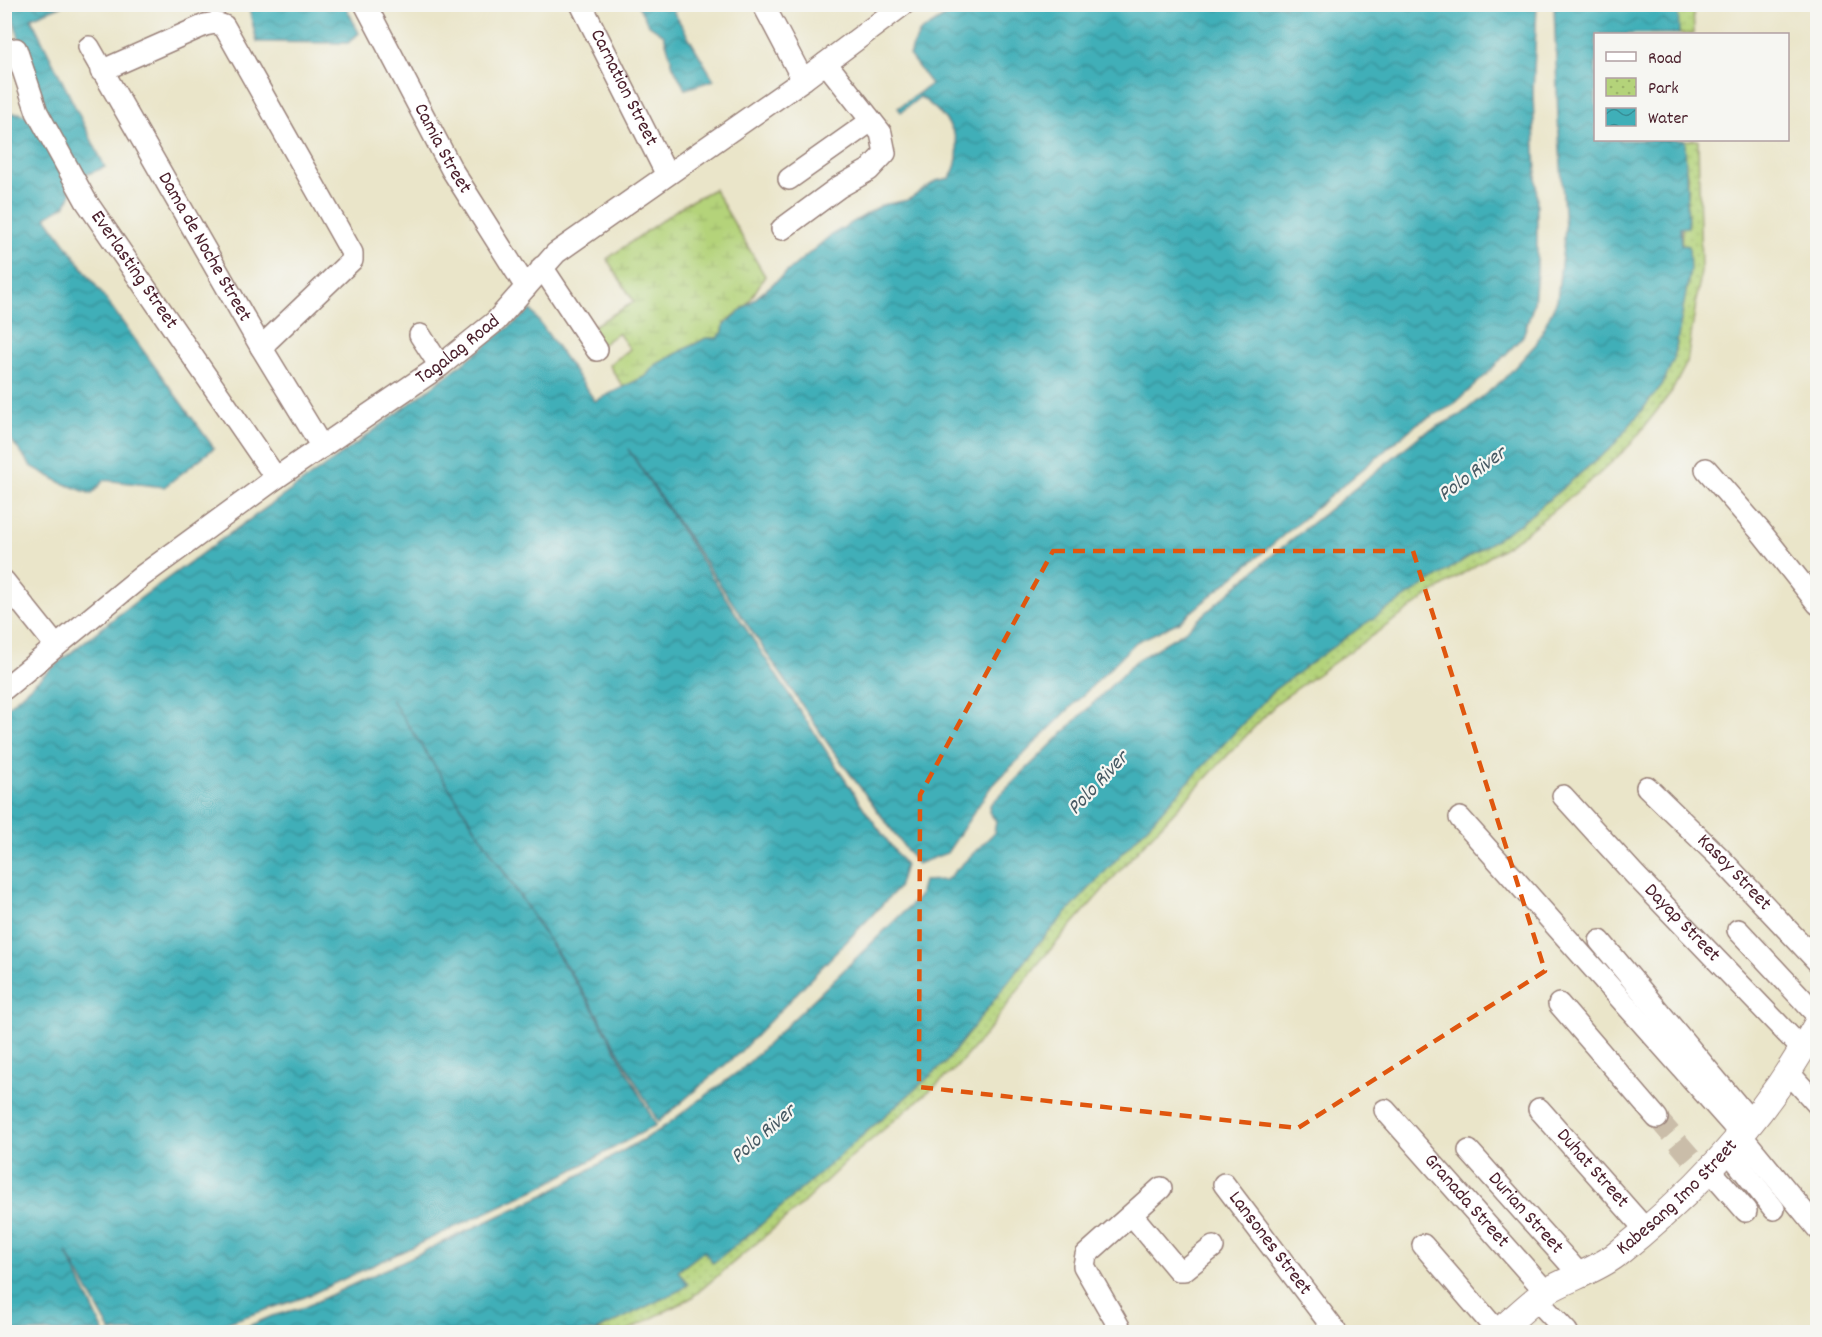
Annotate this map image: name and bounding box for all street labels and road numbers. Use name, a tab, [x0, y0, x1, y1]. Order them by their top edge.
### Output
street label: Carnation Street	[582, 25, 664, 151]
street label: Camia Street	[406, 99, 478, 200]
street label: Dama de Noche Street	[150, 167, 258, 327]
street label: Everlasting Street	[83, 205, 184, 335]
street label: Tagalag Road	[410, 309, 507, 392]
street label: Kasoy Street	[1690, 828, 1777, 918]
street label: Dayap Street	[1637, 878, 1726, 969]
street label: Duhat Street	[1549, 1123, 1635, 1215]
street label: Kabesang Imo Street	[1611, 1134, 1745, 1263]
street label: Granada Street	[1416, 1148, 1515, 1255]
street label: Durian Street	[1481, 1166, 1569, 1261]
street label: Lansones Street	[1221, 1186, 1318, 1302]

